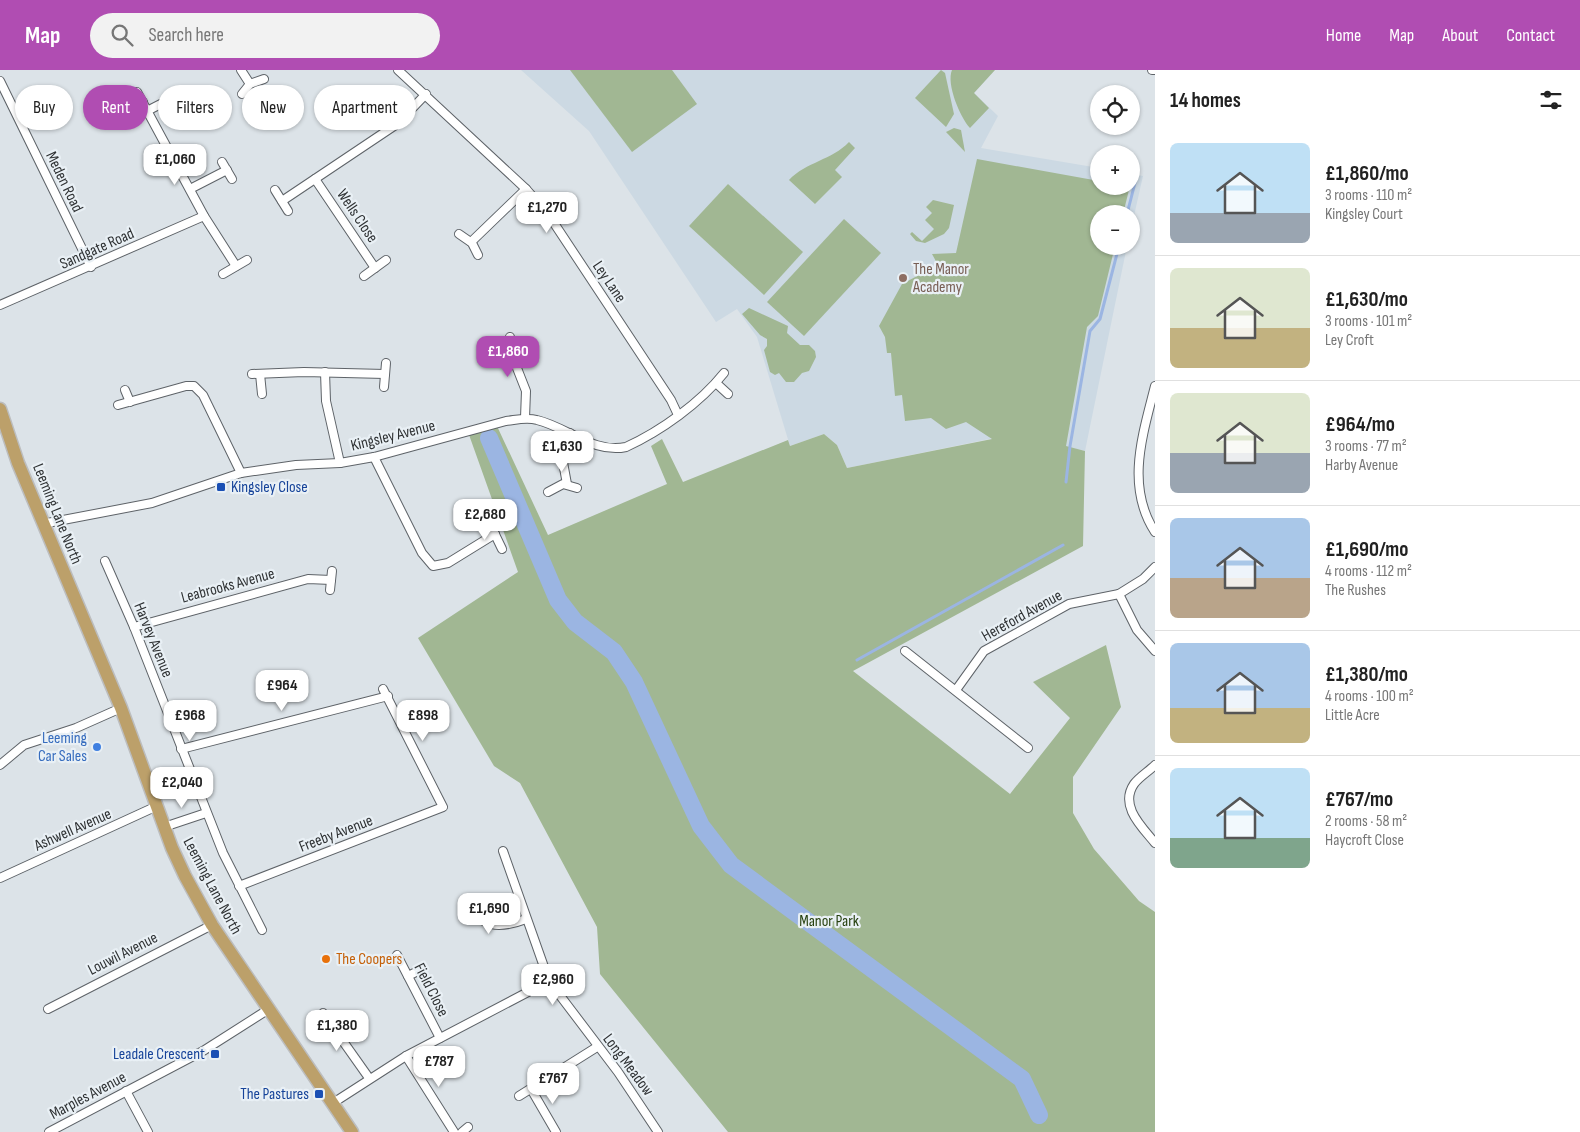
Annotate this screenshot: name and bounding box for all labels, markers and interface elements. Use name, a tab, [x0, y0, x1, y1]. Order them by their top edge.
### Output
search box	[90, 13, 440, 58]
text: Map	[25, 21, 60, 50]
icon: search	[108, 21, 136, 49]
text: Search here	[148, 24, 224, 47]
text: Home	[1326, 25, 1361, 46]
text: Map	[1389, 25, 1414, 46]
text: About	[1442, 25, 1478, 46]
text: Contact	[1506, 25, 1555, 46]
chip: Buy	[15, 85, 73, 130]
chip: Rent	[83, 85, 148, 130]
chip: Filters	[158, 85, 232, 130]
chip: New	[242, 85, 304, 130]
chip: Apartment	[314, 85, 416, 130]
map controls	[1090, 85, 1140, 255]
button: locate	[1090, 85, 1140, 135]
icon: filters	[1537, 86, 1565, 114]
text: 14 homes	[1170, 88, 1241, 113]
pin: £1,060	[134, 144, 216, 186]
button: +	[1090, 145, 1140, 195]
street label: Meden Road	[41, 149, 87, 215]
text: £1,060	[154, 150, 196, 169]
text: £1,860/mo	[1325, 161, 1409, 186]
icon: home	[1210, 163, 1270, 223]
street label: Wells Close	[332, 186, 382, 246]
text: 3 rooms · 110 m²	[1325, 186, 1412, 205]
pin: £1,270	[506, 191, 588, 234]
text: £1,270	[527, 198, 567, 217]
button: −	[1090, 205, 1140, 255]
text: Kingsley Court	[1325, 205, 1403, 224]
street label: Sandgate Road	[57, 224, 137, 274]
street label: Ley Lane	[588, 258, 630, 306]
place label: The Manor Academy	[912, 260, 969, 297]
marker: The Manor Academy	[897, 272, 909, 284]
text: £1,630/mo	[1325, 287, 1408, 312]
icon: home	[1210, 288, 1270, 348]
text: 3 rooms · 101 m²	[1325, 312, 1412, 331]
text: Ley Croft	[1325, 331, 1374, 350]
pin: £1,860	[467, 336, 549, 378]
text: £1,860	[487, 342, 529, 361]
text: £964/mo	[1325, 412, 1395, 437]
icon: home	[1210, 413, 1270, 473]
street label: Kingsley Avenue	[349, 416, 437, 456]
pin: £1,630	[521, 430, 603, 473]
text: £1,630	[542, 437, 582, 456]
text: 3 rooms · 77 m²	[1325, 437, 1407, 456]
text: Harby Avenue	[1325, 456, 1398, 475]
street label: Leeming Lane North	[28, 461, 86, 567]
place label: Kingsley Close	[231, 478, 308, 497]
marker: Kingsley Close	[215, 481, 227, 493]
pin: £2,680	[444, 498, 526, 541]
text: £2,680	[464, 505, 506, 524]
text: £1,690/mo	[1325, 537, 1408, 562]
icon: home	[1210, 538, 1270, 598]
text: 4 rooms · 112 m²	[1325, 562, 1412, 581]
street label: Leabrooks Avenue	[179, 564, 277, 608]
text: The Rushes	[1325, 581, 1386, 600]
street label: Hereford Avenue	[979, 586, 1065, 646]
street label: Harvey Avenue	[129, 600, 177, 680]
text: £1,380/mo	[1325, 662, 1408, 687]
icon: home	[1210, 663, 1270, 723]
pin: £964	[252, 670, 312, 712]
text: £964	[267, 676, 297, 695]
text: 4 rooms · 100 m²	[1325, 687, 1414, 706]
pin: £968	[160, 700, 220, 742]
pin: £898	[393, 700, 453, 742]
text: £968	[175, 706, 205, 725]
text: £898	[408, 706, 438, 725]
text: Little Acre	[1325, 706, 1380, 725]
place label: Leeming Car Sales	[38, 729, 87, 766]
marker: Leeming Car Sales	[91, 741, 103, 753]
pin: £2,040	[141, 766, 223, 809]
text: £2,040	[161, 773, 203, 792]
text: £767/mo	[1325, 787, 1393, 812]
icon: home	[1210, 788, 1270, 848]
street label: Ashwell Avenue	[31, 805, 115, 856]
street label: Freeby Avenue	[296, 811, 376, 857]
text: 2 rooms · 58 m²	[1325, 812, 1407, 831]
text: Haycroft Close	[1325, 831, 1404, 850]
street label: Leeming Lane North	[179, 834, 245, 938]
pin: £1,690	[448, 892, 530, 935]
text: £1,690	[468, 899, 510, 918]
park label: Manor Park	[799, 912, 859, 931]
street label: Louwil Avenue	[85, 928, 161, 980]
place label: The Coopers	[336, 950, 402, 969]
marker: The Coopers	[320, 953, 332, 965]
street label: Field Close	[409, 960, 453, 1020]
pin: £2,960	[512, 964, 594, 1006]
text: £2,960	[532, 970, 574, 989]
pin: £1,380	[296, 1010, 378, 1052]
text: £1,380	[317, 1016, 357, 1035]
street label: Long Meadow	[599, 1030, 657, 1100]
place label: Leadale Crescent	[113, 1045, 205, 1064]
pin: £787	[409, 1046, 469, 1088]
marker: Leadale Crescent	[209, 1048, 221, 1060]
text: £787	[424, 1052, 454, 1071]
pin: £767	[523, 1062, 583, 1105]
street label: Marples Avenue	[47, 1068, 129, 1124]
text: £767	[538, 1069, 568, 1088]
place label: The Pastures	[240, 1085, 309, 1104]
marker: The Pastures	[313, 1088, 325, 1100]

